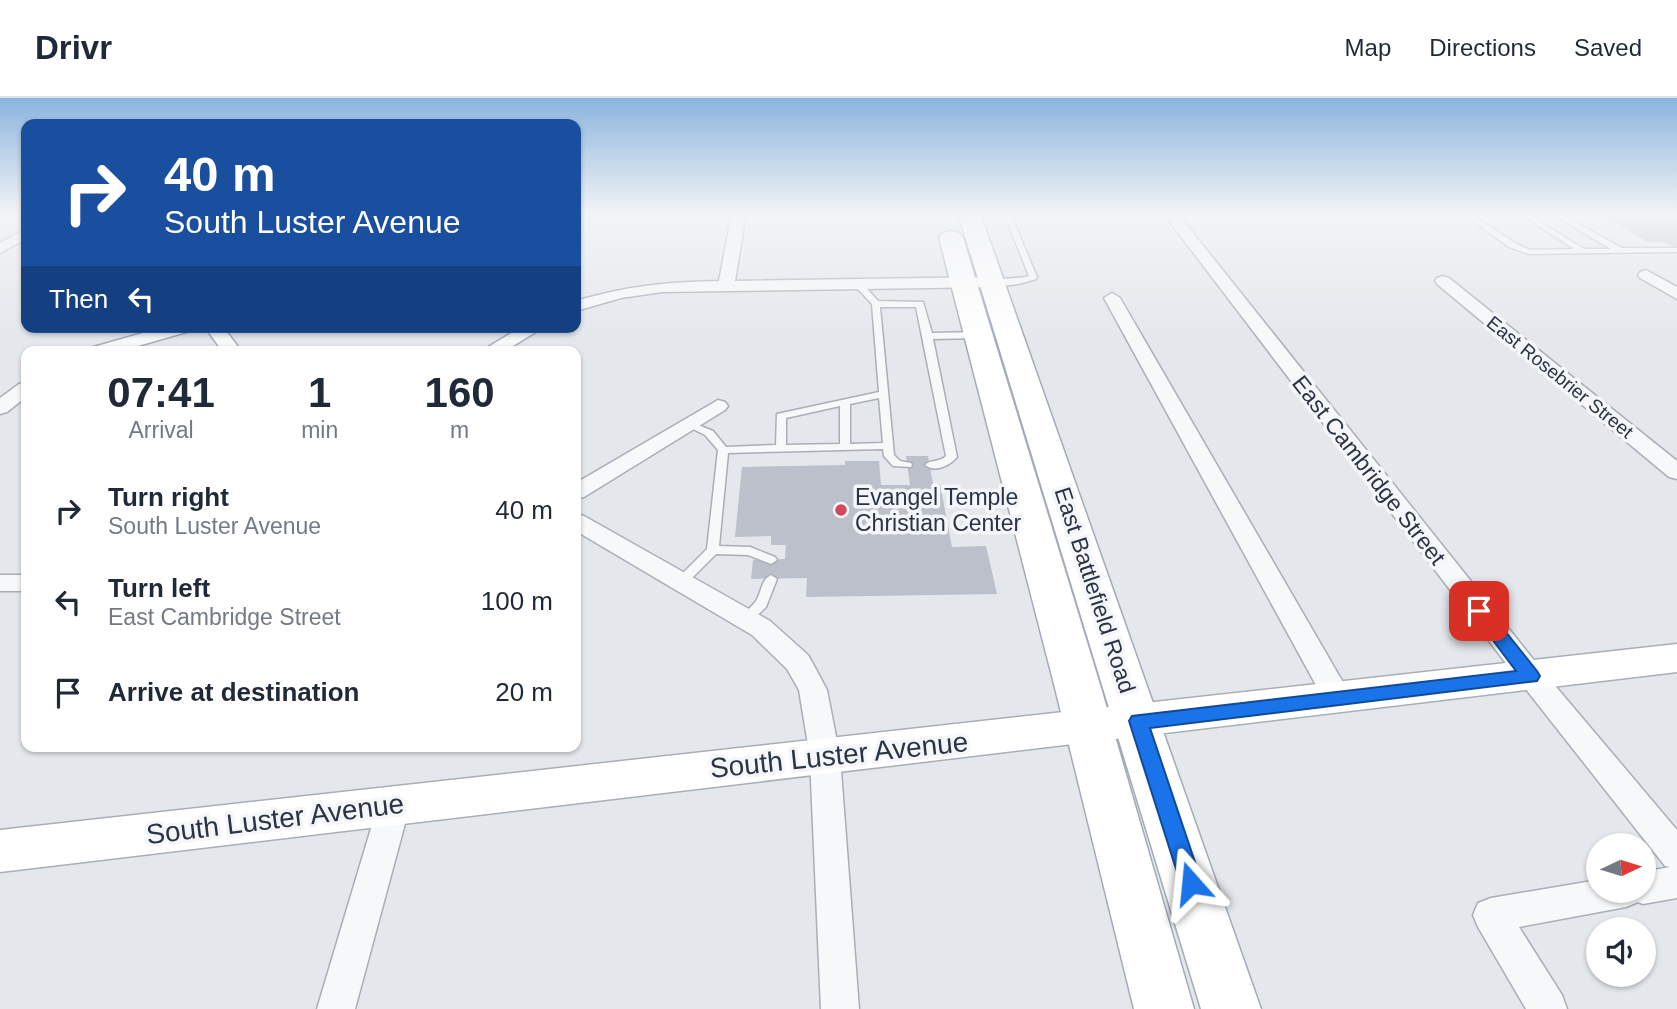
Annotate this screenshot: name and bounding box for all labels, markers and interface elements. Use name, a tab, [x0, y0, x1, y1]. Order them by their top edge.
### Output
text: Drivr	[35, 29, 112, 66]
text: Map	[1345, 34, 1391, 61]
text: Directions	[1429, 34, 1536, 61]
text: Saved	[1574, 34, 1642, 61]
icon: right	[49, 147, 140, 238]
text: 40 m	[164, 147, 276, 201]
text: South Luster Avenue	[164, 204, 461, 240]
icon: left	[122, 280, 160, 318]
text: Then	[49, 284, 108, 314]
street label: East Rosebrier Street	[1483, 312, 1638, 443]
text: 07:41	[107, 369, 215, 416]
text: 1	[308, 369, 331, 416]
text: 160	[425, 369, 495, 416]
street label: East Cambridge Street	[1287, 370, 1451, 570]
text: Arrival	[128, 417, 194, 443]
text: min	[301, 417, 338, 443]
text: m	[450, 417, 469, 443]
text: Turn right	[108, 482, 229, 512]
place label: Evangel Temple Christian Center	[855, 484, 1022, 536]
street label: East Battlefield Road	[1049, 484, 1141, 696]
icon: right	[49, 492, 87, 530]
text: 40 m	[495, 495, 553, 525]
marker: Evangel Temple Christian Center	[833, 502, 849, 518]
text: South Luster Avenue	[108, 513, 321, 539]
text: Turn left	[108, 573, 210, 603]
pin	[1449, 581, 1509, 641]
icon: left	[49, 583, 87, 621]
text: 100 m	[481, 586, 553, 616]
icon: arrive	[1460, 592, 1498, 630]
text: East Cambridge Street	[108, 604, 341, 630]
icon: arrive	[49, 674, 87, 712]
text: Arrive at destination	[108, 677, 359, 707]
text: 20 m	[495, 677, 553, 707]
street label: South Luster Avenue	[708, 726, 970, 784]
street label: South Luster Avenue	[144, 788, 406, 850]
north arrow	[1586, 833, 1656, 903]
map controls	[1586, 833, 1656, 987]
position arrow	[1154, 846, 1228, 920]
button: sound	[1586, 917, 1656, 987]

